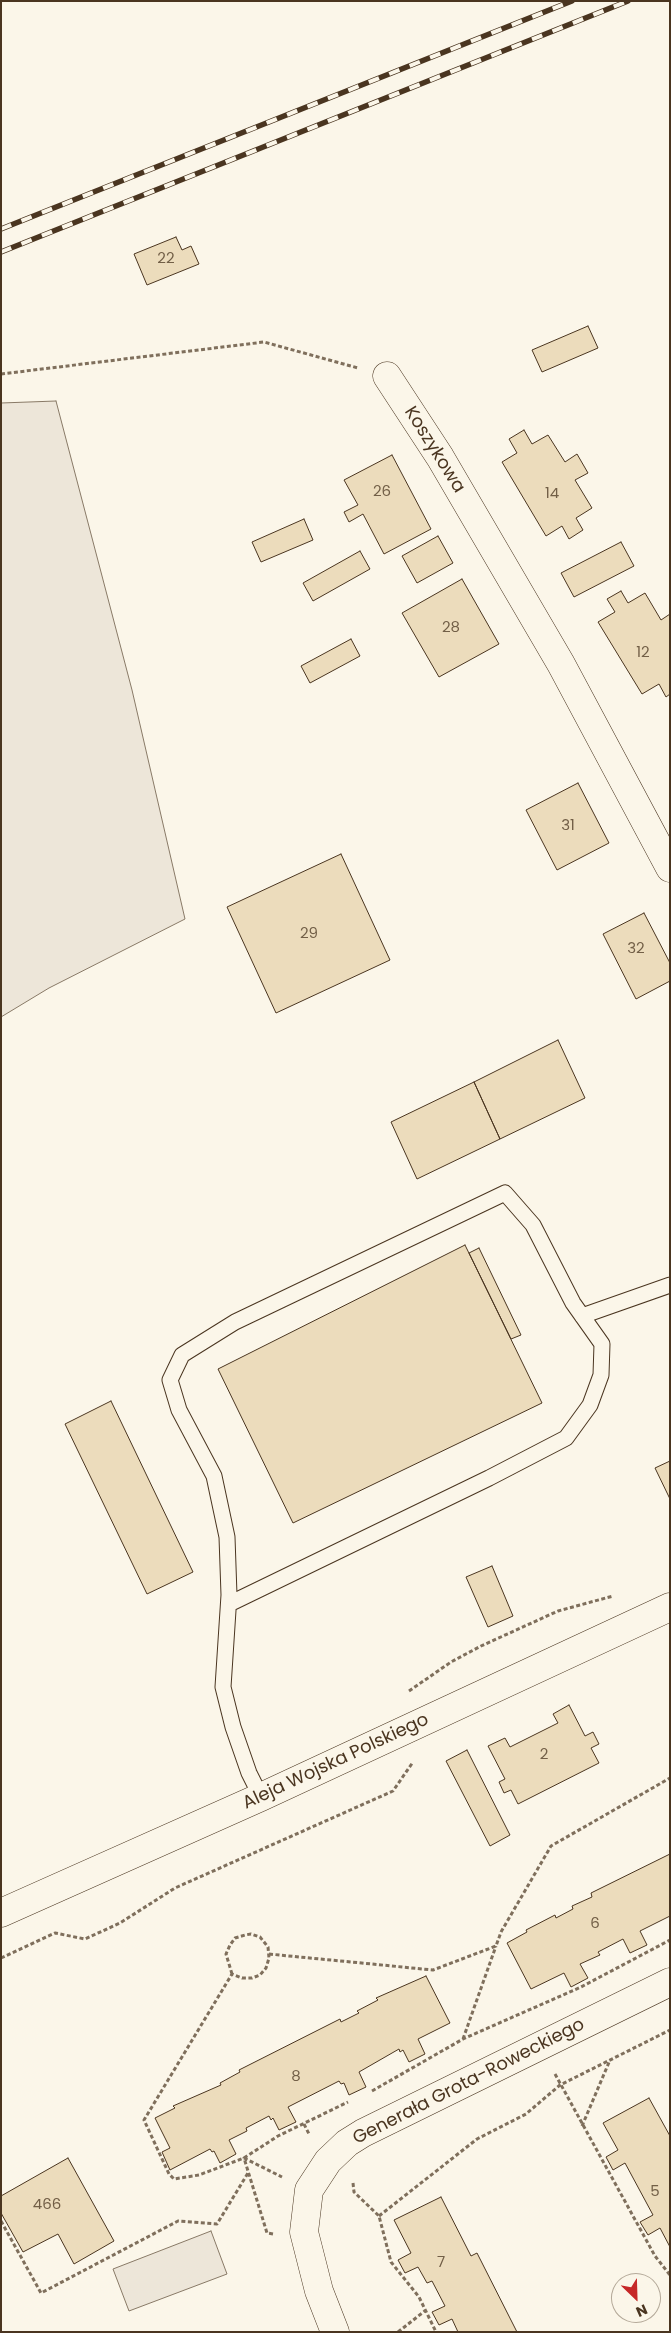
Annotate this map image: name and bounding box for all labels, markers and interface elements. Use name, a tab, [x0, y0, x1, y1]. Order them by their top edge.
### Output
house number: 22	[157, 250, 175, 268]
street label: Koszykowa	[399, 403, 469, 497]
house number: 26	[373, 483, 391, 501]
house number: 14	[545, 485, 559, 503]
house number: 28	[442, 619, 460, 637]
house number: 12	[636, 644, 650, 662]
house number: 31	[561, 817, 575, 835]
house number: 29	[300, 925, 318, 943]
house number: 32	[627, 940, 645, 958]
street label: Aleja Wojska Polskiego	[240, 1709, 432, 1815]
house number: 2	[540, 1746, 548, 1764]
house number: 6	[590, 1915, 600, 1933]
street label: Generała Grota-Roweckiego	[350, 2014, 588, 2150]
house number: 8	[291, 2068, 301, 2086]
house number: 5	[650, 2183, 660, 2201]
house number: 466	[33, 2196, 61, 2214]
house number: 7	[437, 2254, 445, 2272]
north arrow	[611, 2273, 661, 2323]
text: N	[633, 2300, 651, 2322]

